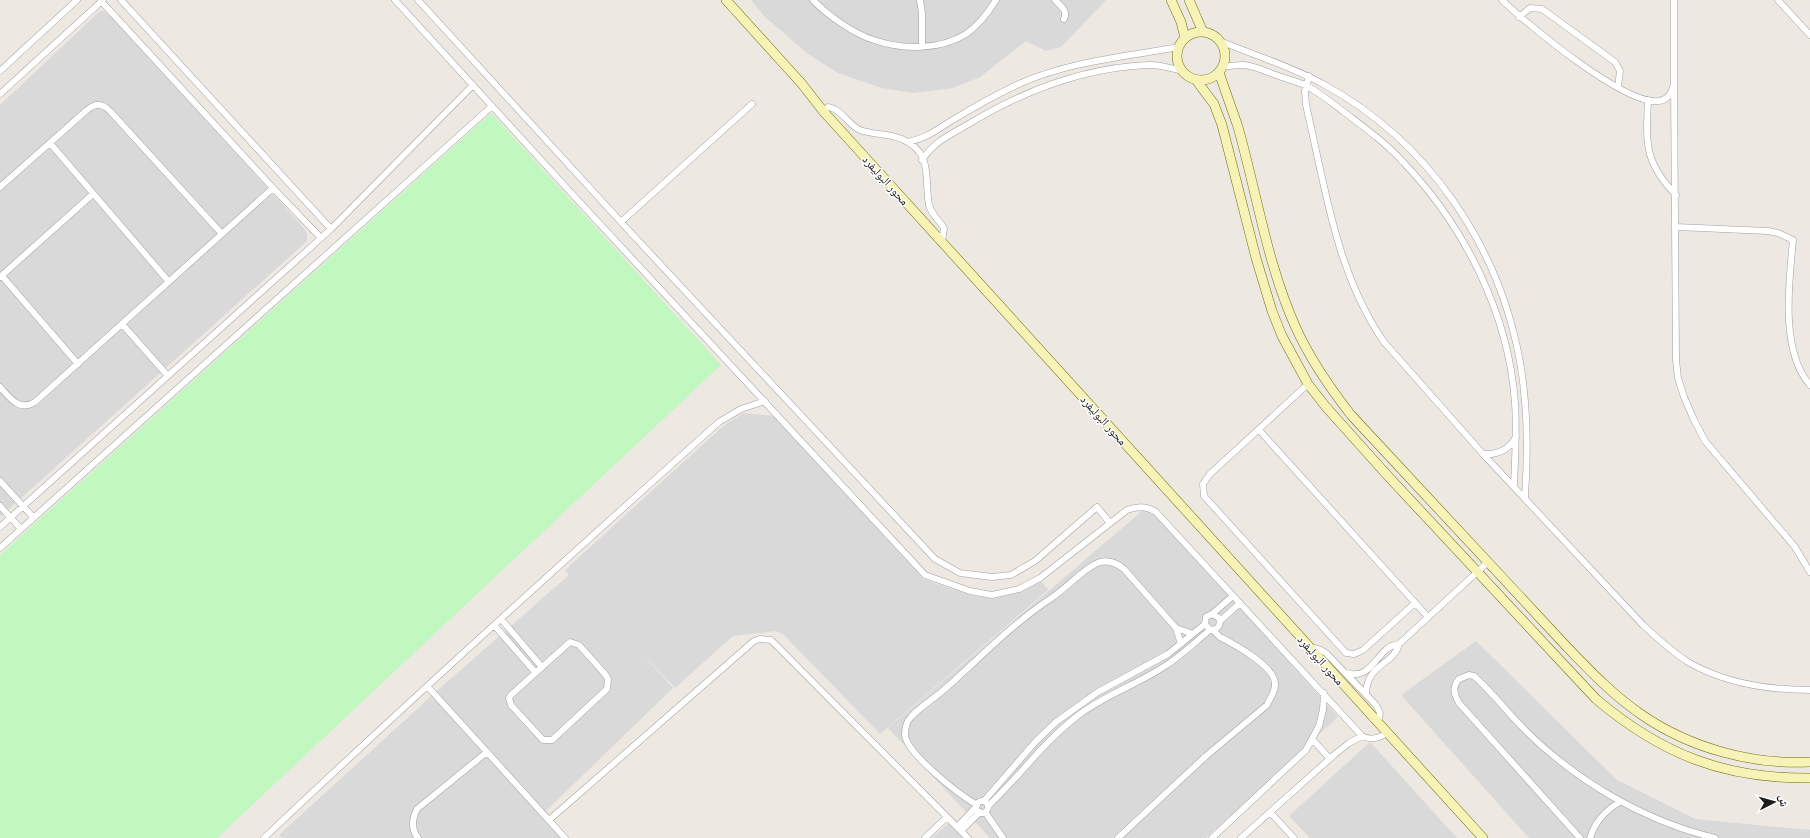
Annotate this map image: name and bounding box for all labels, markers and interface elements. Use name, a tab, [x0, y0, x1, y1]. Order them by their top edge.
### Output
street label: محور البوليفرد	[859, 152, 912, 208]
street label: محور البوليفرد	[1077, 392, 1130, 448]
street label: محور البوليفرد	[1294, 632, 1347, 688]
north arrow	[1754, 782, 1794, 822]
text: ش	[1775, 795, 1791, 808]

